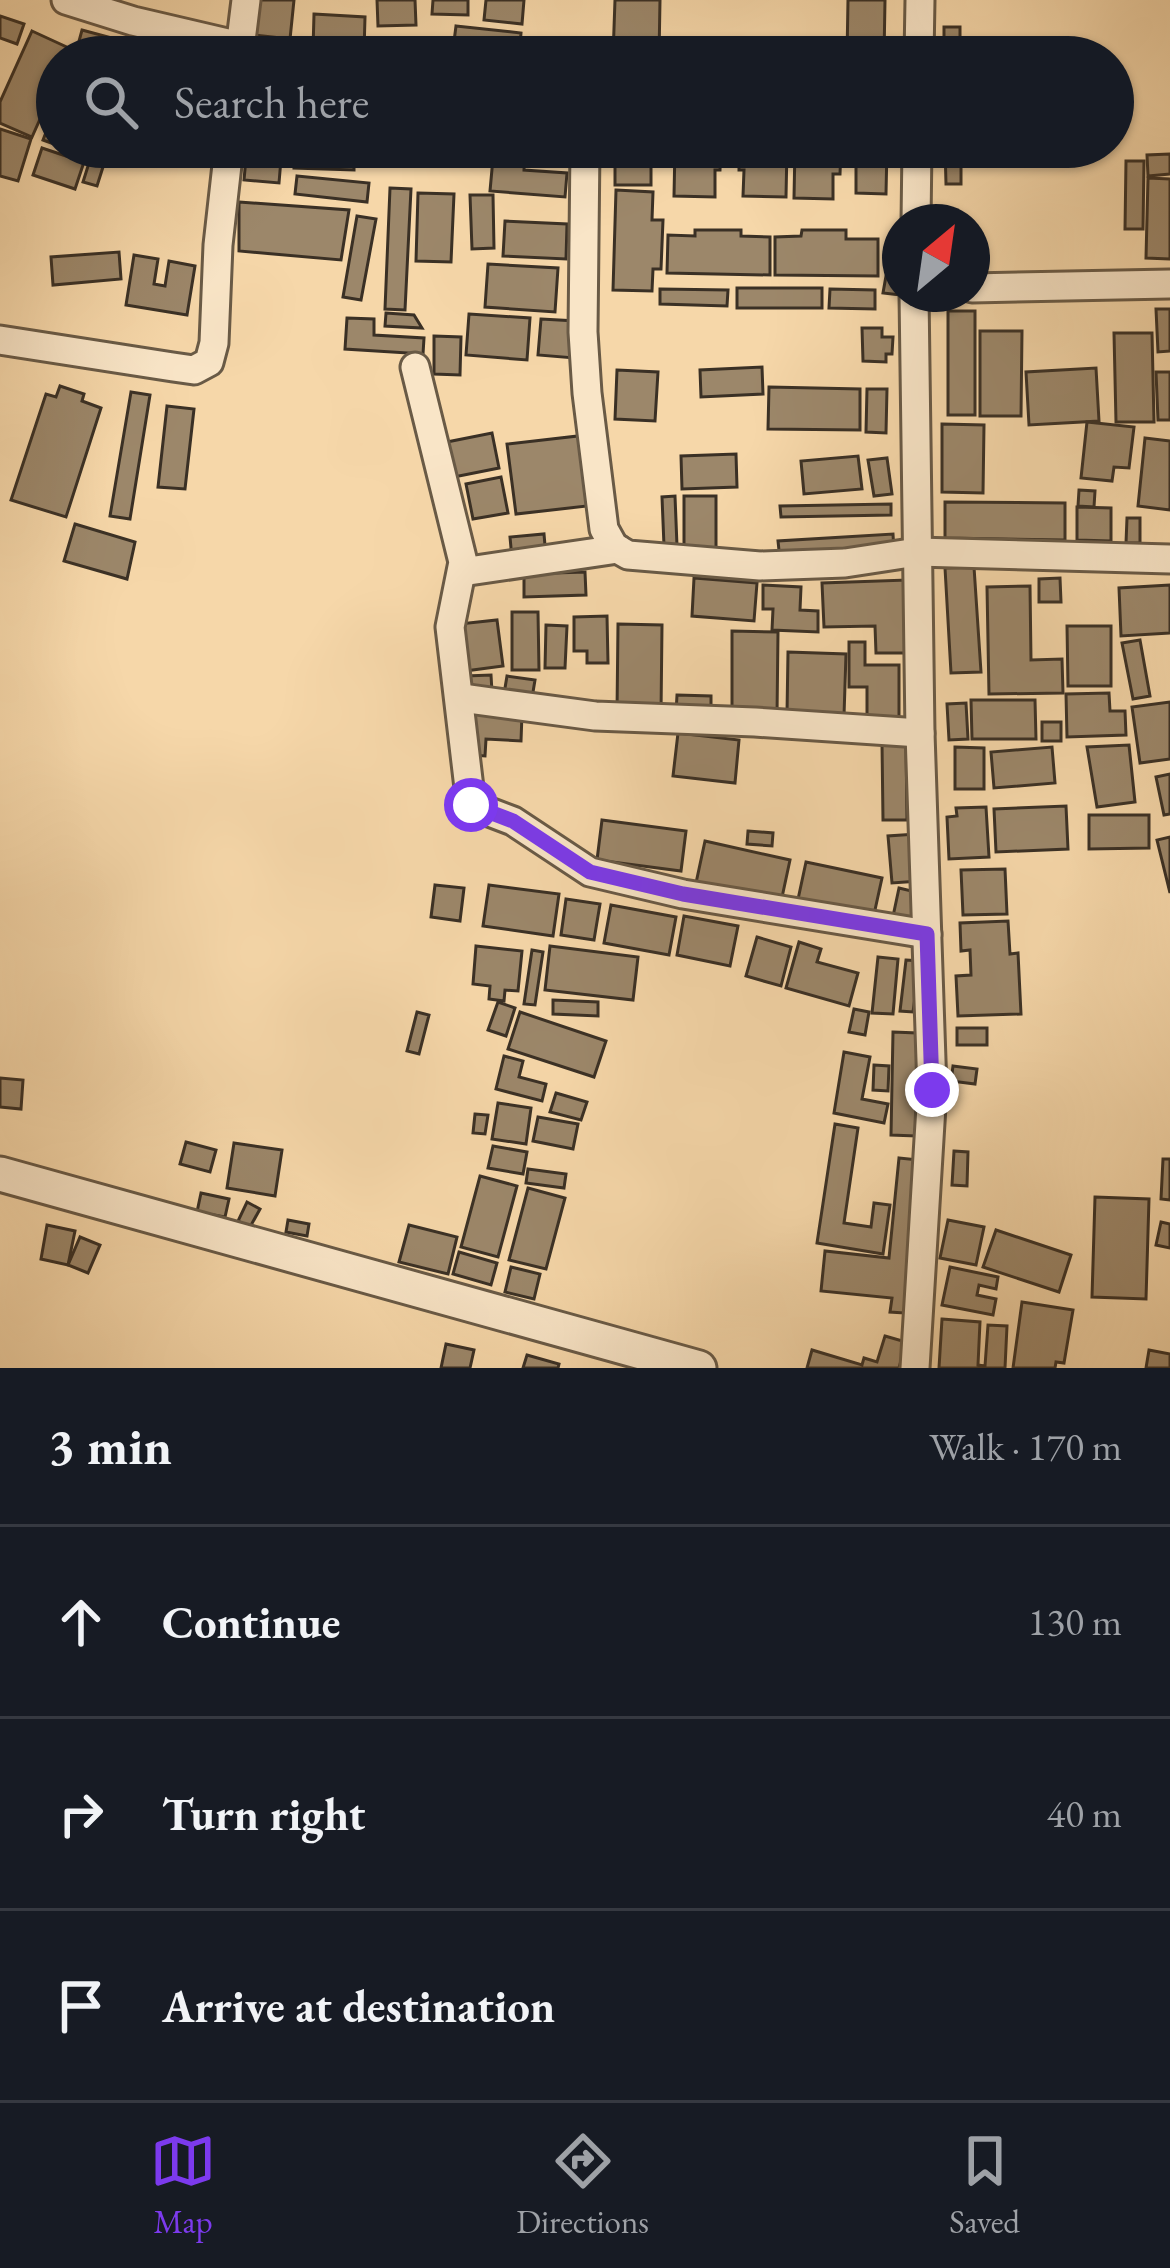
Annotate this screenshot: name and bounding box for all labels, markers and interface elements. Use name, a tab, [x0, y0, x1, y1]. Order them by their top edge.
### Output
search box	[36, 36, 1134, 168]
icon: search	[78, 69, 144, 135]
text: Search here	[174, 73, 369, 131]
north arrow	[882, 204, 990, 312]
route start	[444, 778, 498, 832]
route end	[905, 1063, 959, 1117]
text: 3 min	[48, 1413, 172, 1479]
text: Walk · 170 m	[929, 1421, 1122, 1472]
icon: ahead	[48, 1589, 114, 1655]
text: Continue	[162, 1593, 340, 1651]
text: 130 m	[1028, 1596, 1122, 1647]
icon: right	[48, 1781, 114, 1847]
text: Turn right	[162, 1785, 365, 1843]
text: 40 m	[1046, 1788, 1122, 1839]
icon: arrive	[48, 1973, 114, 2039]
text: Arrive at destination	[162, 1977, 555, 2035]
tab: Map	[150, 2128, 216, 2243]
tab: Directions	[516, 2128, 649, 2243]
tab: Saved	[949, 2128, 1020, 2243]

